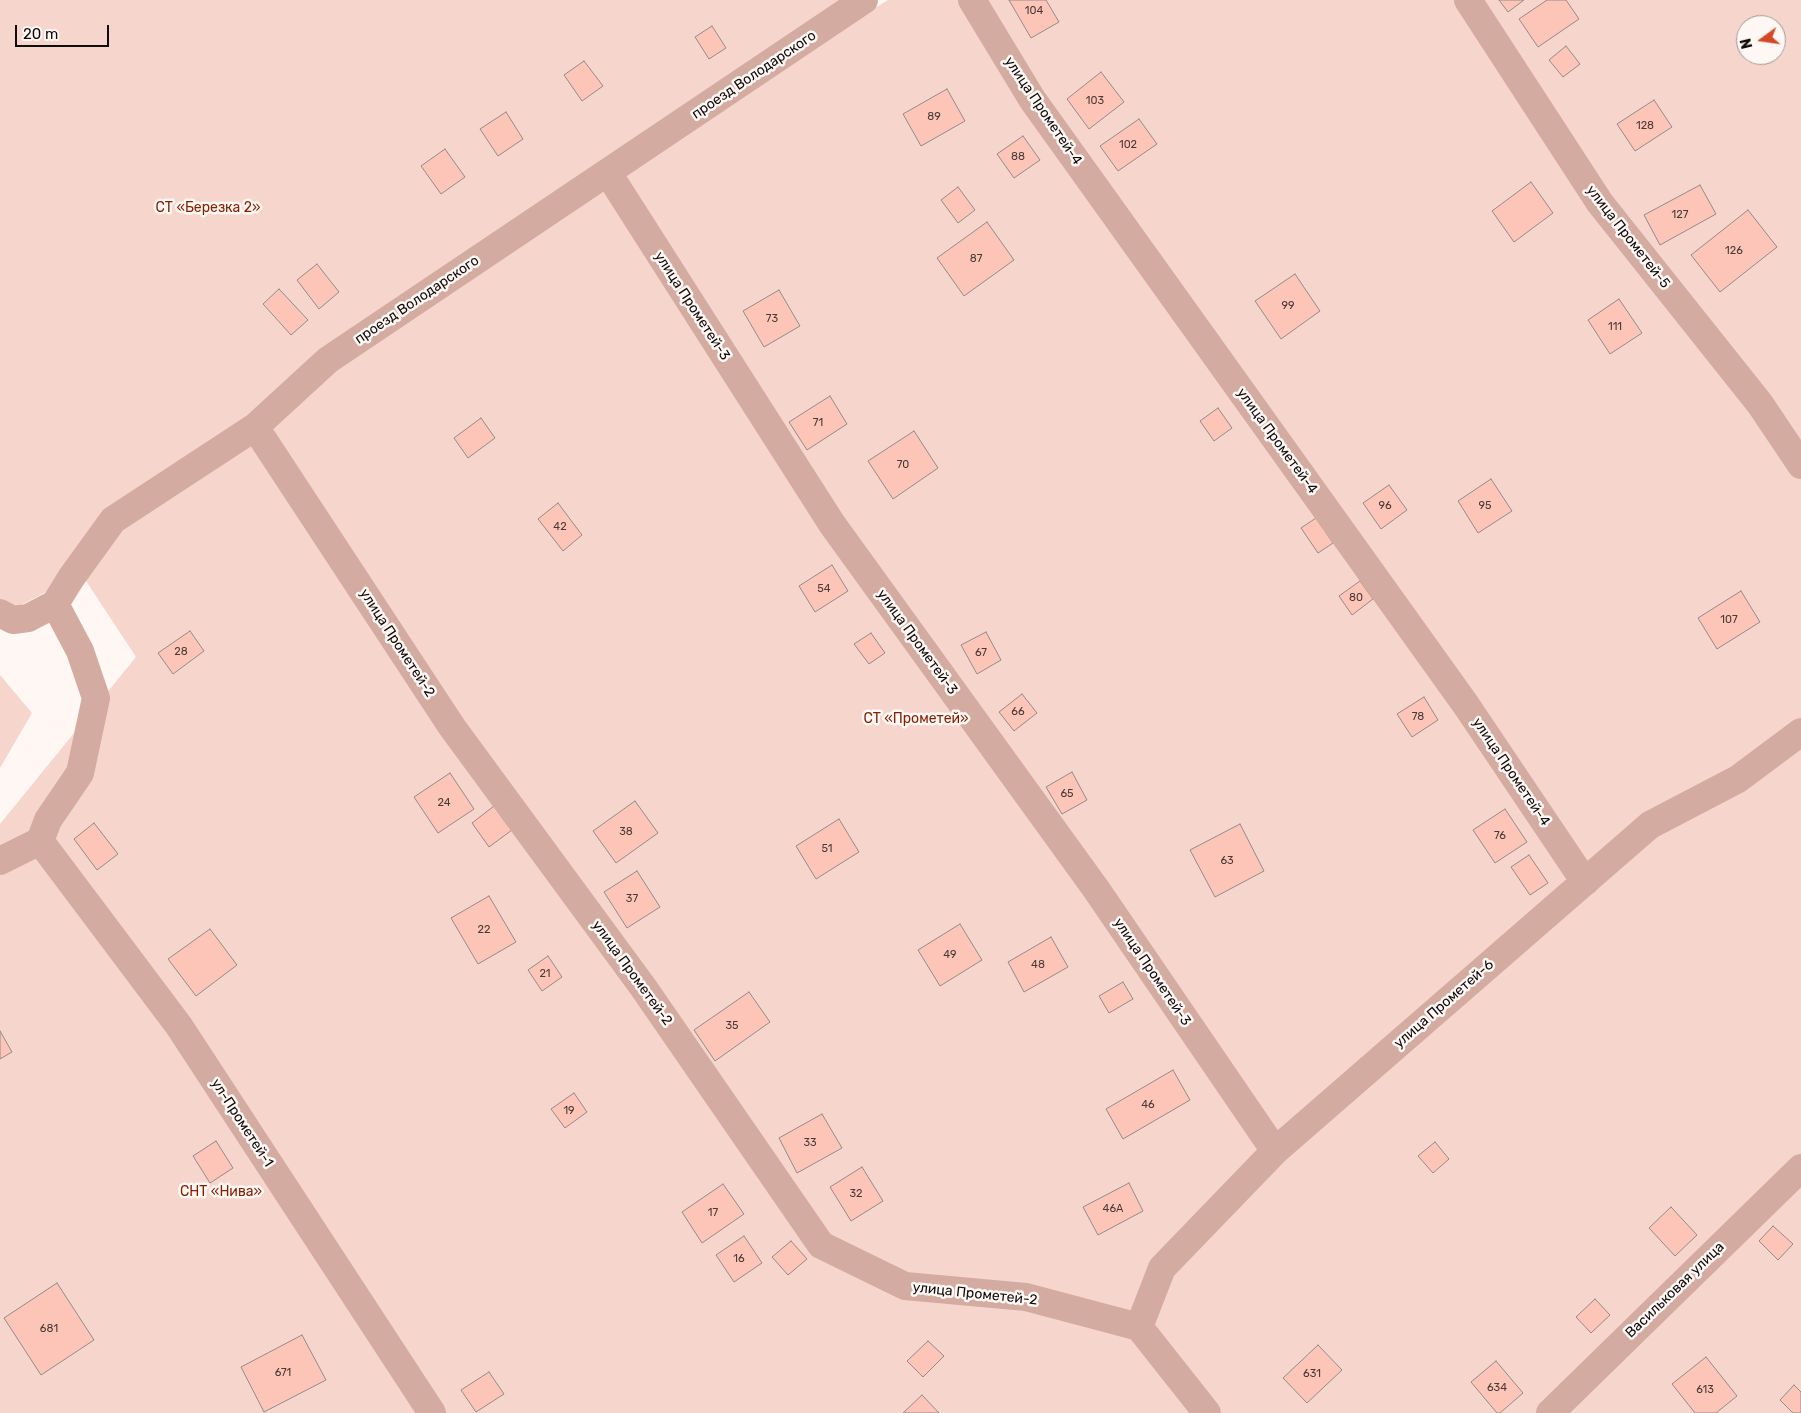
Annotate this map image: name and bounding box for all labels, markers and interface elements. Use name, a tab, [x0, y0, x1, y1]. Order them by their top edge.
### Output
house number: 104	[1025, 4, 1043, 18]
scale bar	[18, 15, 111, 47]
north arrow	[1736, 15, 1786, 65]
text: 20 m	[23, 25, 58, 43]
street label: проезд Володарского	[689, 27, 819, 123]
text: N	[1737, 37, 1756, 50]
street label: улица Прометей-4	[1001, 54, 1085, 168]
house number: 103	[1086, 94, 1104, 108]
house number: 89	[927, 110, 941, 124]
house number: 128	[1636, 119, 1654, 133]
house number: 102	[1119, 138, 1137, 152]
house number: 88	[1011, 150, 1025, 164]
street label: улица Прометей-5	[1583, 182, 1673, 292]
park label: СТ «Березка 2»	[156, 200, 260, 216]
house number: 127	[1672, 208, 1688, 222]
house number: 126	[1725, 244, 1743, 258]
street label: улица Прометей-3	[651, 249, 733, 363]
street label: проезд Володарского	[352, 252, 482, 348]
house number: 87	[970, 252, 982, 266]
house number: 99	[1281, 299, 1295, 313]
house number: 73	[766, 312, 778, 326]
house number: 111	[1608, 320, 1622, 334]
street label: улица Прометей-4	[1233, 385, 1321, 497]
house number: 71	[813, 416, 823, 430]
house number: 70	[897, 458, 909, 472]
house number: 96	[1378, 499, 1392, 513]
house number: 95	[1478, 499, 1492, 513]
house number: 42	[553, 520, 567, 534]
house number: 54	[817, 582, 831, 596]
street label: улица Прометей-2	[356, 586, 438, 700]
street label: улица Прометей-3	[873, 586, 961, 698]
house number: 80	[1349, 591, 1363, 605]
house number: 107	[1720, 613, 1738, 627]
house number: 28	[174, 645, 188, 659]
house number: 67	[975, 646, 987, 660]
house number: 66	[1011, 705, 1025, 719]
house number: 78	[1412, 710, 1424, 724]
park label: СТ «Прометей»	[863, 711, 969, 727]
street label: улица Прометей-4	[1469, 715, 1553, 829]
house number: 65	[1060, 787, 1074, 801]
house number: 24	[437, 796, 451, 810]
house number: 38	[619, 825, 633, 839]
house number: 76	[1494, 829, 1506, 843]
house number: 51	[821, 842, 833, 856]
house number: 63	[1220, 854, 1234, 868]
house number: 37	[626, 892, 638, 906]
street label: улица Прометей-3	[1110, 915, 1194, 1029]
street label: улица Прометей-2	[588, 917, 676, 1029]
house number: 22	[478, 923, 490, 937]
house number: 49	[943, 948, 957, 962]
street label: улица Прометей-6	[1391, 956, 1497, 1052]
house number: 48	[1031, 958, 1045, 972]
house number: 21	[539, 967, 551, 981]
house number: 35	[725, 1019, 739, 1033]
street label: ул-Прометей-1	[207, 1076, 277, 1170]
house number: 46	[1141, 1098, 1155, 1112]
house number: 19	[563, 1104, 575, 1118]
house number: 33	[803, 1136, 817, 1150]
park label: СНТ «Нива»	[180, 1184, 262, 1200]
house number: 32	[849, 1187, 863, 1201]
house number: 46А	[1103, 1202, 1123, 1216]
house number: 17	[708, 1206, 718, 1220]
street label: Васильковая улица	[1622, 1239, 1728, 1341]
house number: 16	[733, 1252, 745, 1266]
street label: улица Прометей-2	[912, 1279, 1038, 1309]
house number: 681	[40, 1322, 58, 1336]
house number: 671	[275, 1366, 291, 1380]
house number: 631	[1303, 1367, 1321, 1381]
house number: 634	[1487, 1381, 1507, 1395]
house number: 613	[1696, 1383, 1714, 1397]

